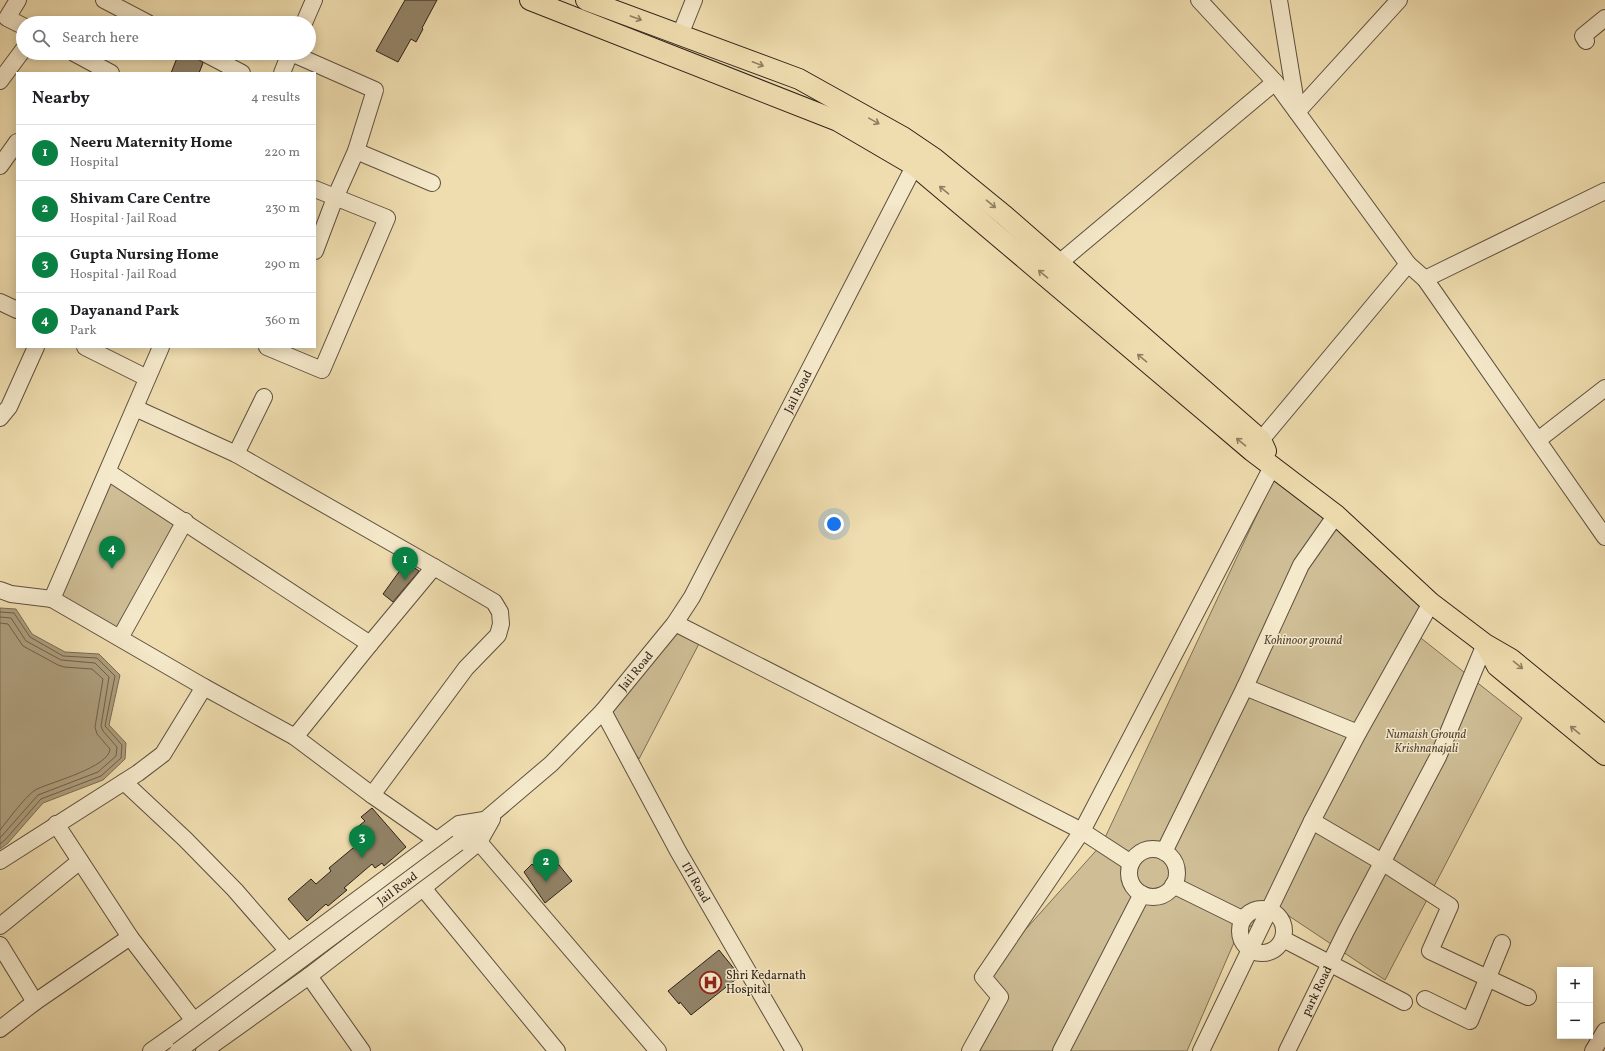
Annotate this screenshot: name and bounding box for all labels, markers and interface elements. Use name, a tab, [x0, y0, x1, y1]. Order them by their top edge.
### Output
one-way arrow	[630, 15, 642, 23]
search box	[16, 16, 316, 60]
icon: search	[30, 27, 52, 49]
text: Search here	[62, 28, 139, 49]
one-way arrow	[751, 60, 763, 68]
text: Nearby	[32, 87, 90, 110]
text: 4 results	[251, 89, 300, 107]
one-way arrow	[868, 118, 880, 125]
text: Neeru Maternity Home	[70, 133, 233, 154]
text: 1	[42, 144, 48, 162]
text: 220 m	[264, 144, 300, 162]
text: Hospital	[70, 154, 119, 172]
one-way arrow	[938, 185, 949, 194]
text: Shivam Care Centre	[70, 189, 210, 210]
text: 2	[42, 200, 48, 218]
text: 230 m	[265, 200, 300, 218]
one-way arrow	[986, 200, 997, 209]
text: Hospital · Jail Road	[70, 210, 177, 228]
text: Gupta Nursing Home	[70, 245, 219, 266]
text: 3	[42, 256, 48, 274]
text: 290 m	[264, 256, 300, 274]
text: Hospital · Jail Road	[70, 266, 177, 284]
one-way arrow	[1038, 269, 1048, 278]
text: Dayanand Park	[70, 301, 179, 322]
text: 4	[41, 312, 49, 330]
text: 360 m	[265, 312, 300, 330]
text: Park	[70, 322, 97, 340]
one-way arrow	[1137, 354, 1147, 363]
street label: Jail Road	[781, 368, 817, 417]
one-way arrow	[1236, 437, 1247, 446]
your location	[824, 514, 844, 534]
pin: 4	[99, 536, 125, 569]
pin: 1	[392, 547, 418, 580]
park label: Kohinoor ground	[1264, 633, 1343, 649]
street label: Jail Road	[616, 648, 658, 695]
one-way arrow	[1512, 660, 1523, 669]
one-way arrow	[1569, 726, 1580, 735]
park label: Numaish Ground Krishnanajali	[1386, 727, 1467, 757]
pin: 3	[349, 825, 375, 858]
pin: 2	[533, 849, 559, 882]
street label: ITI Road	[677, 860, 713, 906]
street label: Jail Road	[374, 869, 421, 909]
street label: park Road	[1298, 963, 1337, 1019]
map controls	[1557, 967, 1593, 1039]
button: +	[1557, 967, 1593, 1003]
place label: Shri Kedarnath Hospital	[726, 968, 806, 998]
hospital icon: Shri Kedarnath Hospital	[697, 969, 723, 995]
button: −	[1557, 1003, 1593, 1039]

